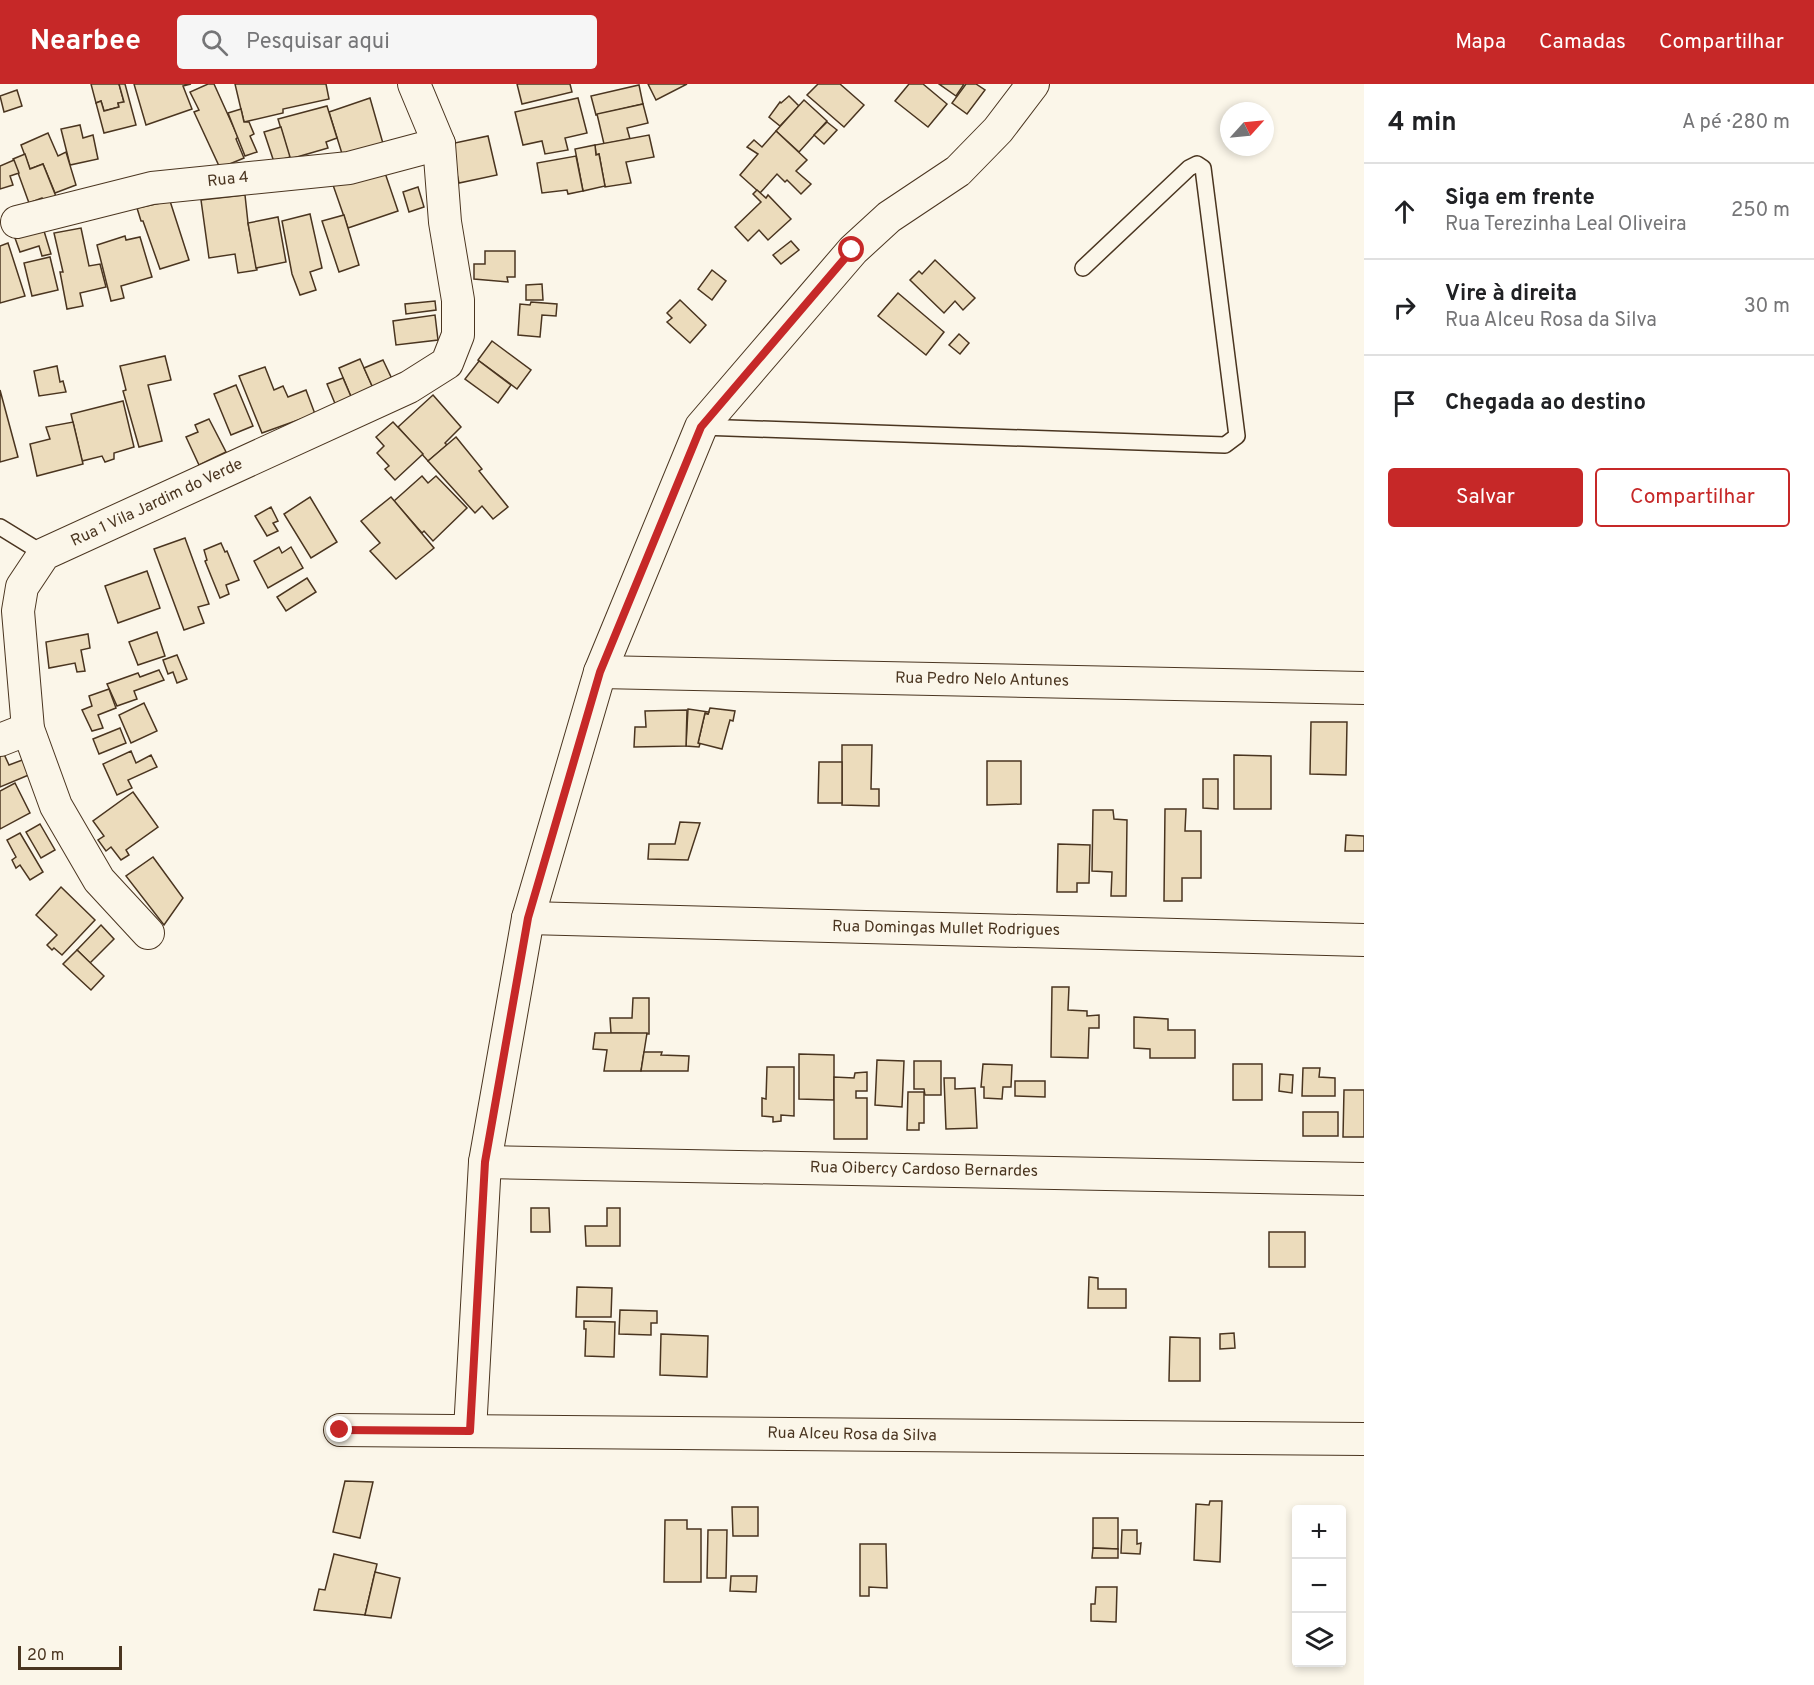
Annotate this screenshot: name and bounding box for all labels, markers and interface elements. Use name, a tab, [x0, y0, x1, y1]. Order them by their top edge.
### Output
search box	[177, 15, 597, 69]
text: Nearbee	[30, 24, 141, 60]
icon: search	[198, 26, 231, 59]
text: Pesquisar aqui	[246, 29, 390, 56]
text: Mapa	[1455, 29, 1506, 56]
text: Camadas	[1539, 29, 1626, 56]
text: Compartilhar	[1659, 29, 1784, 56]
north arrow	[1220, 102, 1274, 156]
text: 4 min	[1388, 107, 1457, 140]
text: A pé · 280 m	[1682, 110, 1790, 136]
street label: Rua 4	[206, 168, 250, 192]
text: Siga em frente	[1445, 185, 1595, 212]
icon: ahead	[1388, 195, 1421, 228]
text: 250 m	[1731, 198, 1790, 224]
text: Rua Terezinha Leal Oliveira	[1445, 212, 1687, 238]
route start	[838, 236, 864, 262]
text: Vire à direita	[1445, 281, 1577, 308]
icon: right	[1388, 291, 1421, 324]
text: 30 m	[1744, 294, 1790, 320]
text: Rua Alceu Rosa da Silva	[1445, 308, 1657, 334]
icon: arrive	[1388, 387, 1421, 420]
text: Chegada ao destino	[1445, 390, 1646, 417]
street label: Rua 1 Vila Jardim do Verde	[68, 454, 246, 552]
button: Salvar	[1388, 468, 1583, 527]
button: Compartilhar	[1595, 468, 1790, 527]
street label: Rua Pedro Nelo Antunes	[895, 668, 1069, 692]
street label: Rua Domingas Mullet Rodrigues	[832, 917, 1060, 941]
street label: Rua Oibercy Cardoso Bernardes	[810, 1158, 1038, 1182]
route end	[326, 1416, 352, 1442]
street label: Rua Alceu Rosa da Silva	[767, 1424, 937, 1446]
map controls	[1292, 1505, 1346, 1667]
button: +	[1292, 1505, 1346, 1559]
button: −	[1292, 1559, 1346, 1613]
button: layers	[1292, 1613, 1346, 1667]
scale bar	[18, 1643, 122, 1670]
text: 20 m	[27, 1646, 64, 1666]

